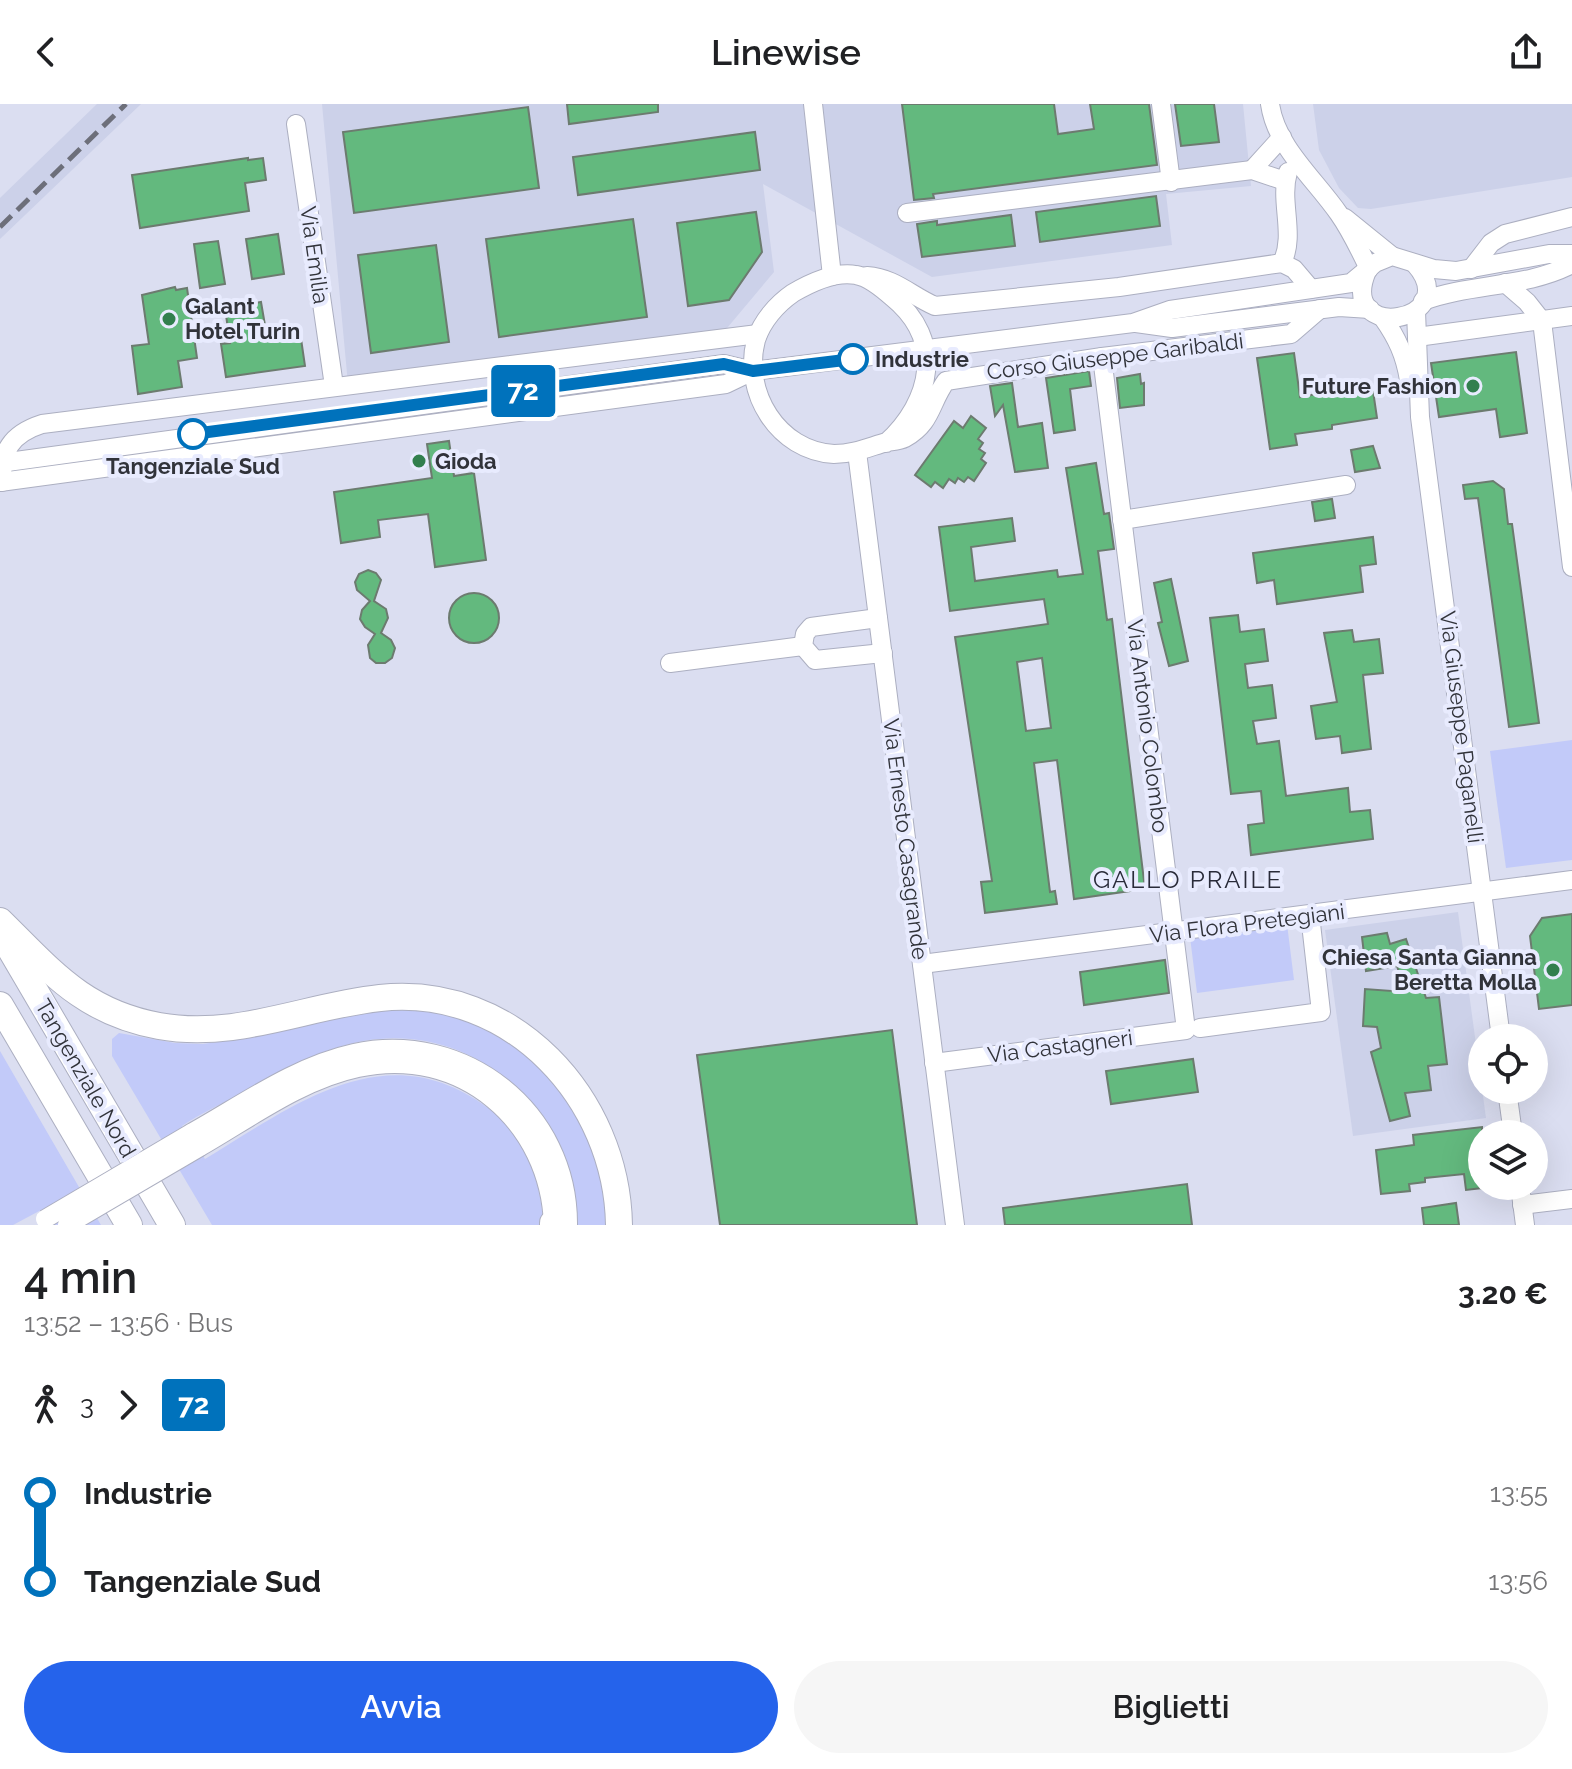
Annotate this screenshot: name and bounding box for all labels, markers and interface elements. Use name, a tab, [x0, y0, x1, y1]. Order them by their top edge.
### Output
icon: back	[24, 30, 68, 74]
icon: share	[1504, 30, 1548, 74]
text: Linewise	[711, 31, 861, 73]
street label: Via Emilia	[295, 204, 335, 306]
place label: Galant Hotel Turin	[185, 293, 300, 344]
marker: Galant Hotel Turin	[160, 310, 178, 328]
street label: Corso Giuseppe Garibaldi	[985, 327, 1245, 385]
marker: Industrie	[838, 344, 868, 374]
place label: Industrie	[875, 346, 969, 372]
line badge: 72	[487, 365, 559, 417]
place label: Future Fashion	[1302, 373, 1457, 399]
text: 72	[507, 374, 539, 407]
marker: Future Fashion	[1464, 377, 1482, 395]
marker: Tangenziale Sud	[178, 419, 208, 449]
place label: Gioda	[435, 448, 497, 474]
marker: Gioda	[410, 452, 428, 470]
place label: Tangenziale Sud	[106, 453, 280, 479]
street label: Via Giuseppe Paganelli	[1435, 609, 1489, 845]
street label: Via Antonio Colombo	[1122, 618, 1174, 834]
street label: Via Ernesto Casagrande	[878, 717, 934, 961]
district label: GALLO PRAILE	[1093, 865, 1283, 894]
street label: Via Flora Pretegiani	[1148, 898, 1346, 948]
place label: Chiesa Santa Gianna Beretta Molla	[1322, 944, 1537, 995]
marker: Chiesa Santa Gianna Beretta Molla	[1544, 961, 1562, 979]
street label: Tangenziale Nord	[30, 994, 142, 1162]
street label: Via Castagneri	[986, 1024, 1134, 1068]
map controls	[1468, 1024, 1548, 1200]
button: locate	[1468, 1024, 1548, 1104]
button: layers	[1468, 1120, 1548, 1200]
text: 4 min	[24, 1252, 137, 1303]
text: 3.20 €	[1458, 1276, 1548, 1311]
text: 13:52 – 13:56 · Bus	[24, 1308, 233, 1338]
icon: walk	[24, 1383, 68, 1427]
icon: forward	[106, 1383, 150, 1427]
text: 72	[178, 1388, 209, 1421]
text: 3	[80, 1390, 94, 1420]
text: Industrie	[84, 1476, 212, 1511]
text: 13:55	[1490, 1478, 1548, 1508]
text: Tangenziale Sud	[84, 1564, 321, 1599]
text: 13:56	[1488, 1566, 1548, 1596]
button: Avvia	[24, 1661, 778, 1753]
button: Biglietti	[794, 1661, 1548, 1753]

